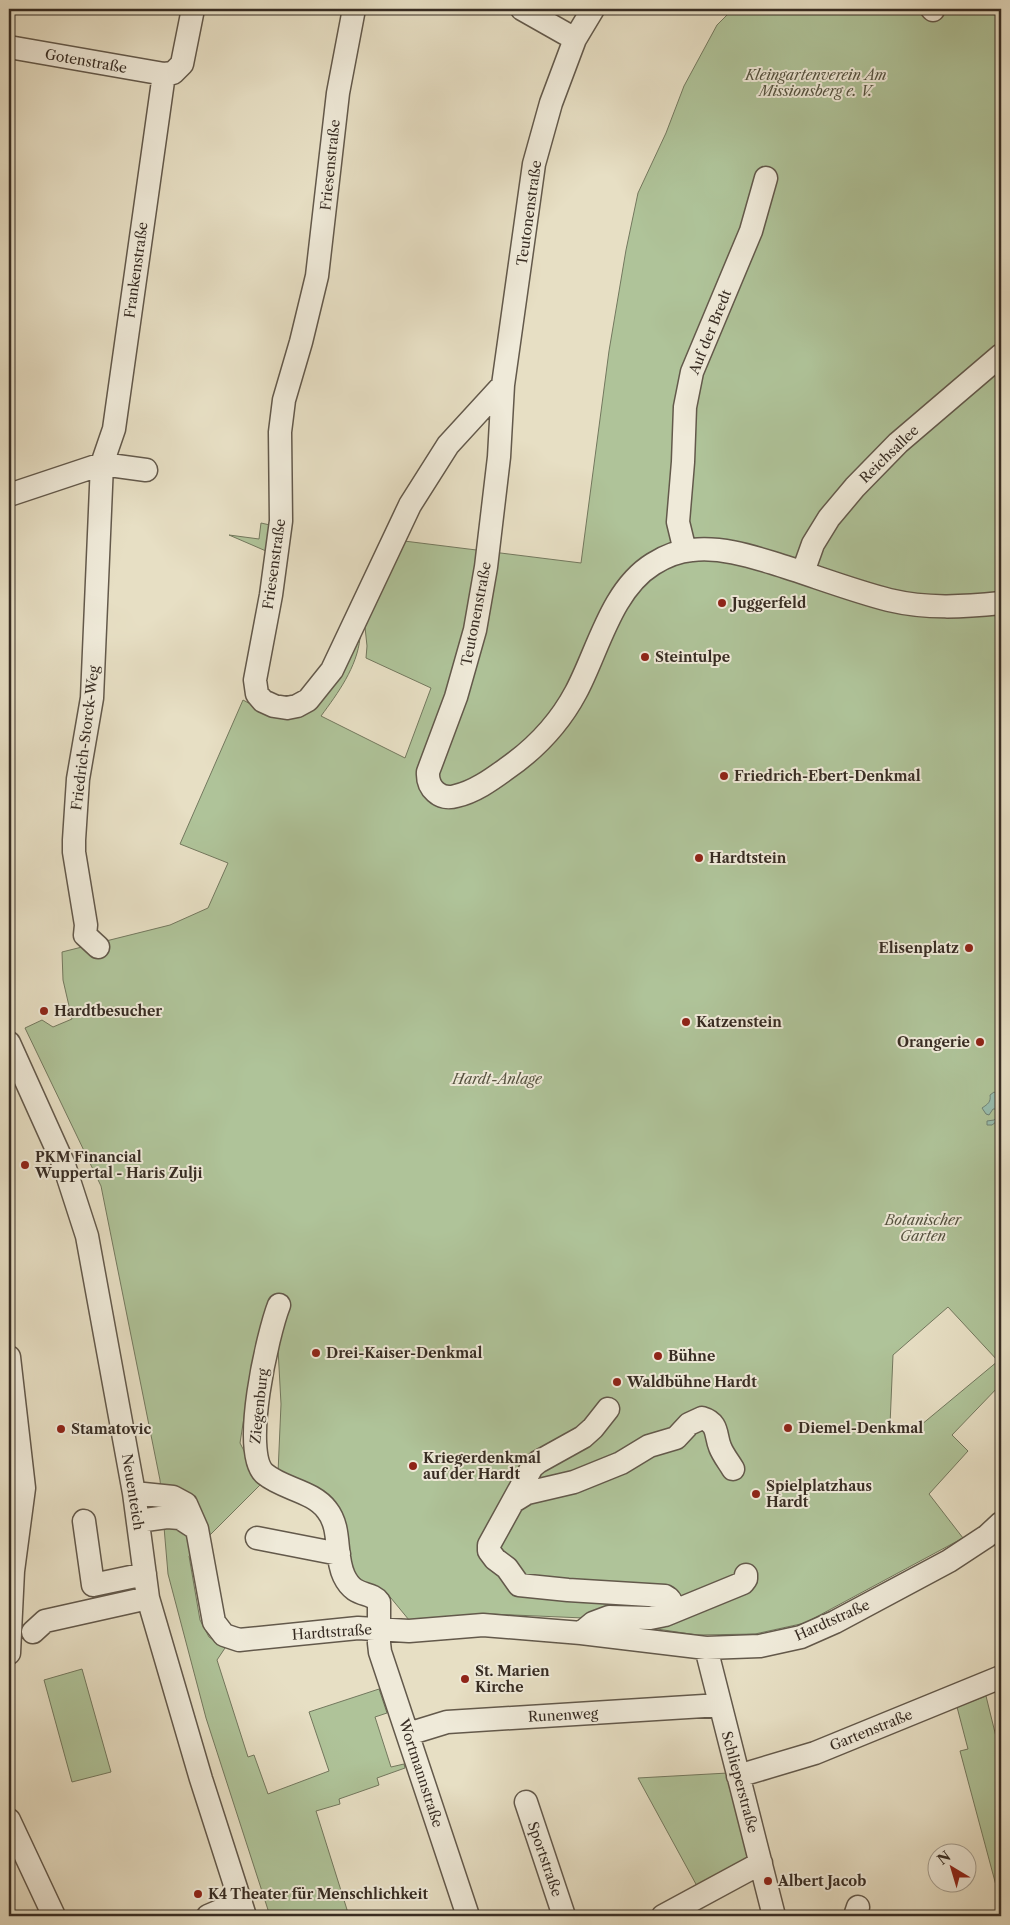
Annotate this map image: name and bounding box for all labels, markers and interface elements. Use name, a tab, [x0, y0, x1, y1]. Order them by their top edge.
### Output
street label: Gotenstraße	[43, 45, 129, 77]
park label: Kleingartenverein Am Missionsberg e. V.	[744, 66, 887, 100]
street label: Friesenstraße	[316, 118, 344, 211]
street label: Teutonenstraße	[513, 159, 545, 267]
street label: Frankenstraße	[120, 221, 152, 319]
street label: Auf der Bredt	[684, 287, 735, 378]
street label: Reichsallee	[855, 421, 923, 487]
street label: Friesenstraße	[259, 517, 289, 611]
street label: Teutonenstraße	[457, 560, 495, 668]
place label: Juggerfeld	[729, 594, 807, 612]
marker: Juggerfeld	[716, 597, 728, 609]
place label: Steintulpe	[655, 648, 730, 666]
marker: Steintulpe	[639, 651, 651, 663]
street label: Friedrich-Storck-Weg	[67, 664, 103, 811]
place label: Friedrich-Ebert-Denkmal	[734, 767, 921, 785]
marker: Friedrich-Ebert-Denkmal	[718, 770, 730, 782]
place label: Hardtstein	[709, 849, 787, 867]
marker: Hardtstein	[693, 852, 705, 864]
place label: Elisenplatz	[879, 939, 959, 957]
marker: Elisenplatz	[963, 942, 975, 954]
place label: Hardtbesucher	[54, 1002, 162, 1020]
marker: Hardtbesucher	[38, 1005, 50, 1017]
place label: Katzenstein	[696, 1013, 782, 1031]
marker: Katzenstein	[680, 1016, 692, 1028]
place label: Orangerie	[897, 1033, 970, 1051]
marker: Orangerie	[974, 1036, 986, 1048]
park label: Hardt-Anlage	[451, 1070, 543, 1088]
place label: PKM Financial Wuppertal - Haris Zulji	[34, 1148, 202, 1182]
marker: PKM Financial Wuppertal - Haris Zulji	[19, 1159, 31, 1171]
park label: Botanischer Garten	[884, 1211, 963, 1245]
place label: Drei-Kaiser-Denkmal	[326, 1344, 482, 1362]
marker: Drei-Kaiser-Denkmal	[310, 1347, 322, 1359]
place label: Bühne	[668, 1347, 715, 1365]
marker: Bühne	[652, 1350, 664, 1362]
street label: Ziegenburg	[246, 1367, 272, 1445]
place label: Waldbühne Hardt	[626, 1373, 757, 1391]
marker: Waldbühne Hardt	[611, 1376, 623, 1388]
place label: Diemel-Denkmal	[798, 1419, 923, 1437]
place label: Stamatovic	[71, 1420, 152, 1438]
marker: Diemel-Denkmal	[782, 1422, 794, 1434]
marker: Stamatovic	[55, 1423, 67, 1435]
place label: Kriegerdenkmal auf der Hardt	[423, 1449, 541, 1483]
street label: Neuenteich	[118, 1452, 148, 1532]
marker: Kriegerdenkmal auf der Hardt	[407, 1460, 419, 1472]
place label: Spielplatzhaus Hardt	[766, 1477, 872, 1511]
marker: Spielplatzhaus Hardt	[750, 1488, 762, 1500]
street label: Hardtstraße	[792, 1595, 872, 1645]
street label: Hardtstraße	[291, 1620, 373, 1644]
place label: St. Marien Kirche	[475, 1662, 550, 1696]
marker: St. Marien Kirche	[459, 1673, 471, 1685]
street label: Runenweg	[527, 1704, 599, 1726]
street label: Gartenstraße	[827, 1705, 915, 1755]
street label: Wortmannstraße	[395, 1715, 447, 1830]
street label: Schlieperstraße	[718, 1729, 762, 1835]
street label: Sportstraße	[524, 1819, 566, 1899]
north arrow	[928, 1842, 978, 1892]
text: N	[934, 1847, 954, 1869]
place label: Albert Jacob	[777, 1872, 866, 1890]
marker: Albert Jacob	[762, 1875, 774, 1887]
place label: K4 Theater für Menschlichkeit	[208, 1885, 428, 1903]
marker: K4 Theater für Menschlichkeit	[192, 1888, 204, 1900]

